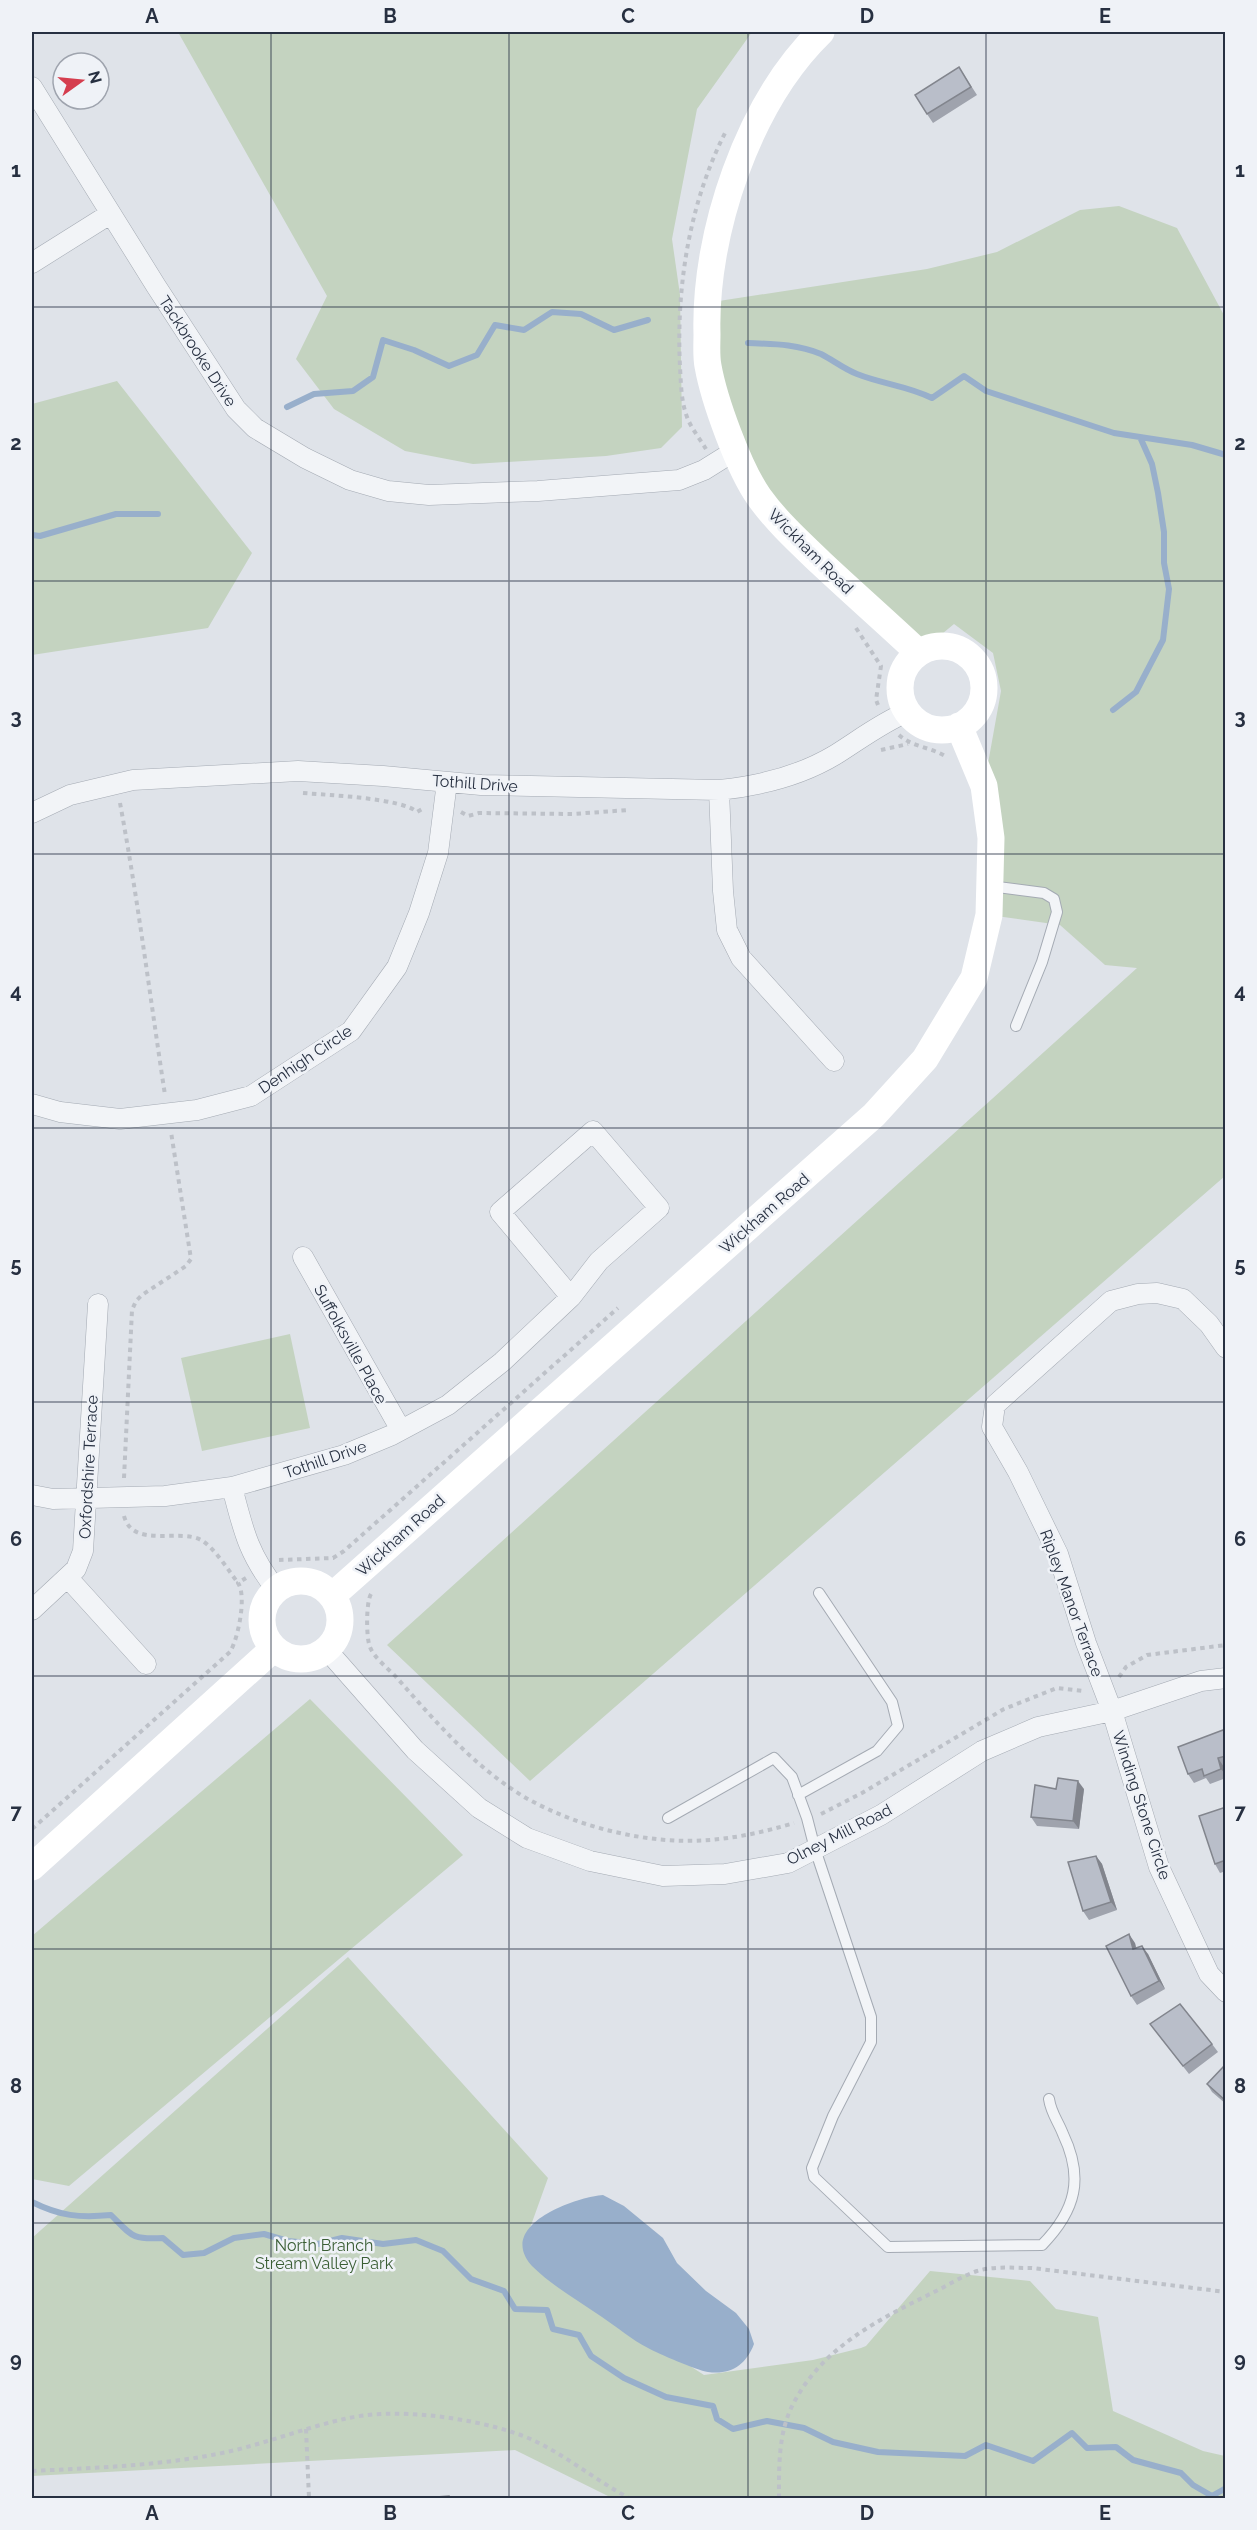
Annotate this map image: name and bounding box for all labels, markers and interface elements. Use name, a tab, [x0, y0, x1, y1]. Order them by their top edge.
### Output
text: A	[145, 4, 159, 28]
text: B	[383, 4, 397, 28]
text: C	[621, 4, 635, 28]
text: D	[860, 4, 874, 28]
text: E	[1099, 4, 1111, 28]
north arrow	[51, 51, 111, 111]
text: N	[84, 69, 106, 86]
text: 1	[11, 158, 21, 182]
text: 1	[1235, 158, 1245, 182]
street label: Tackbrooke Drive	[155, 292, 240, 410]
text: 2	[10, 431, 22, 455]
text: 2	[1234, 431, 1246, 455]
street label: Wickham Road	[764, 505, 857, 598]
text: 3	[10, 705, 22, 729]
text: 3	[1234, 705, 1246, 729]
street label: Tothill Drive	[431, 771, 519, 796]
text: 4	[10, 979, 22, 1003]
text: 4	[1234, 979, 1246, 1003]
street label: Denhigh Circle	[255, 1021, 356, 1098]
street label: Wickham Road	[716, 1169, 813, 1258]
text: 5	[10, 1253, 22, 1277]
text: 5	[1234, 1253, 1246, 1277]
street label: Suffolksville Place	[310, 1281, 391, 1407]
street label: Oxfordshire Terrace	[75, 1395, 102, 1539]
street label: Tothill Drive	[281, 1436, 369, 1482]
street label: Wickham Road	[352, 1491, 449, 1580]
text: 6	[10, 1527, 22, 1551]
street label: Ripley Manor Terrace	[1036, 1527, 1107, 1679]
text: 6	[1234, 1527, 1246, 1551]
street label: Winding Stone Circle	[1108, 1728, 1175, 1882]
text: 7	[10, 1800, 22, 1824]
street label: Olney Mill Road	[784, 1800, 895, 1869]
text: 7	[1234, 1800, 1246, 1824]
text: 8	[10, 2074, 22, 2098]
text: 8	[1234, 2074, 1246, 2098]
park label: North Branch Stream Valley Park	[255, 2236, 394, 2273]
text: 9	[10, 2348, 22, 2372]
text: 9	[1234, 2348, 1246, 2372]
text: A	[145, 2501, 159, 2525]
text: B	[383, 2501, 397, 2525]
text: C	[621, 2501, 635, 2525]
text: D	[860, 2501, 874, 2525]
text: E	[1099, 2501, 1111, 2525]

